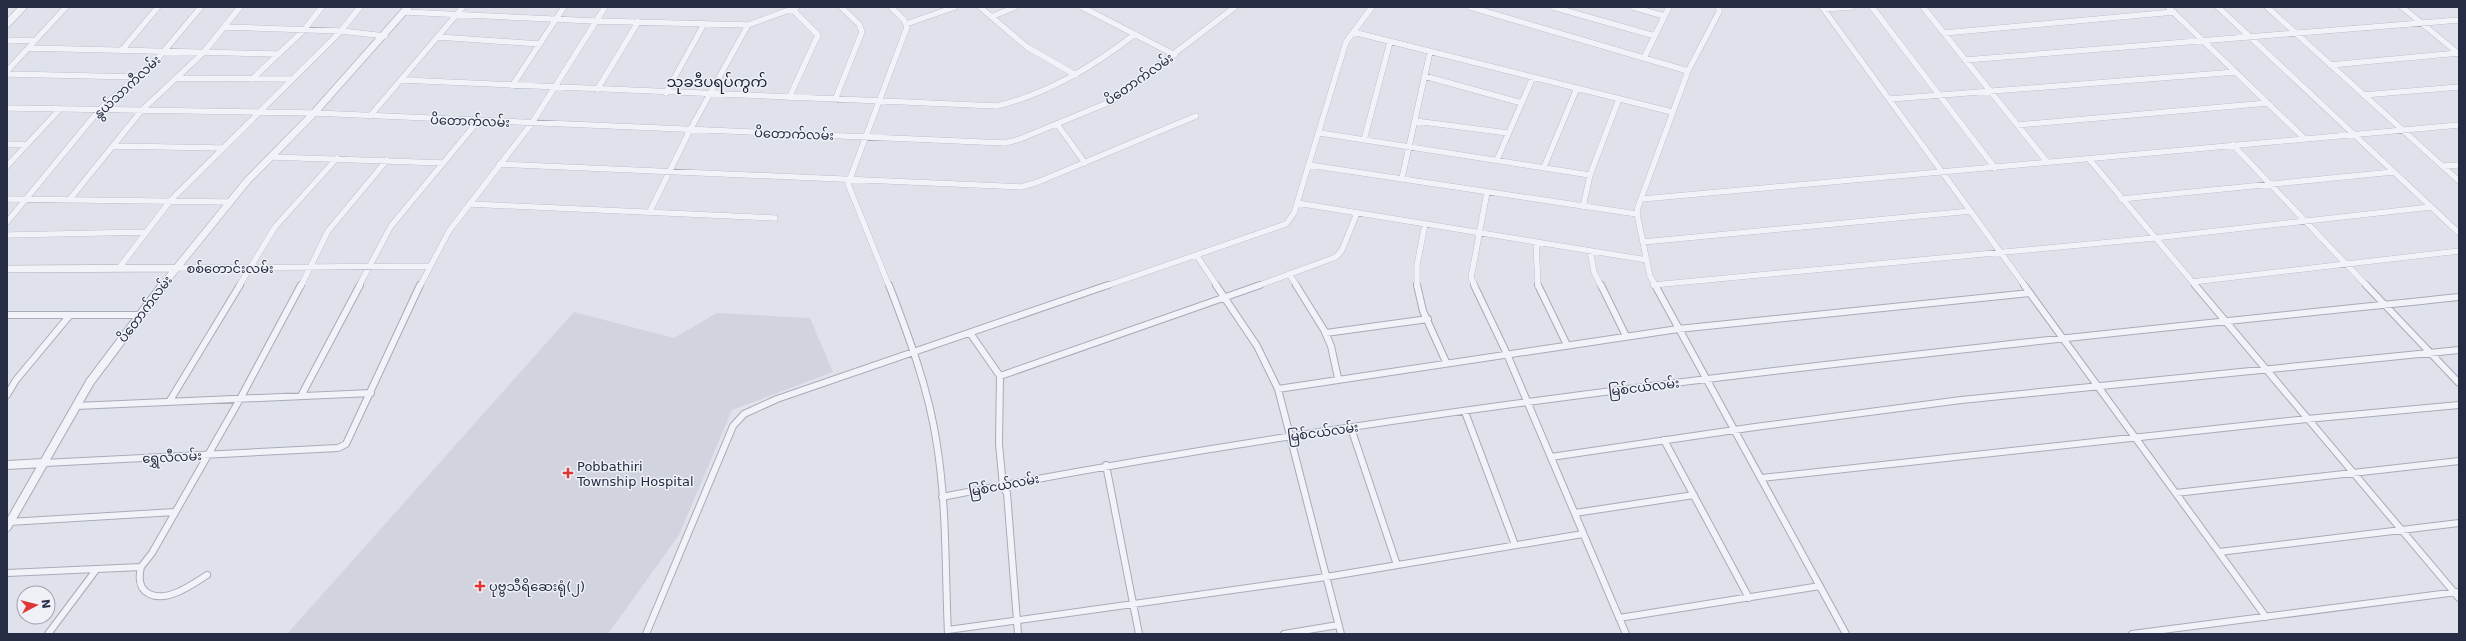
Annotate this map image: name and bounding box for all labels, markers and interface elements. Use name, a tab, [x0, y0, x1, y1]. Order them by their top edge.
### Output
street label: ပိတောက်လမ်း	[1101, 49, 1176, 108]
street label: နွယ်သာကီလမ်း	[90, 51, 166, 124]
district label: သုခဒီပရပ်ကွက်	[667, 72, 768, 94]
street label: ပိတောက်လမ်း	[430, 111, 510, 130]
street label: ပိတောက်လမ်း	[754, 124, 834, 143]
street label: စစ်တောင်းလမ်း	[187, 260, 273, 276]
street label: ပိတောက်လမ်း	[114, 272, 175, 345]
street label: မြစ်ငယ်လမ်း	[1607, 374, 1681, 402]
street label: မြစ်ငယ်လမ်း	[1286, 419, 1360, 447]
street label: ရွှေလီလမ်း	[142, 447, 202, 469]
place label: Pobbathiri Township Hospital	[576, 459, 694, 489]
marker: Pobbathiri Township Hospital	[562, 467, 574, 479]
street label: မြစ်ငယ်လမ်း	[967, 470, 1041, 502]
place label: ပုဗ္ဗသီရိဆေးရုံ(၂)	[489, 578, 585, 597]
marker: ပုဗ္ဗသီရိဆေးရုံ(၂)	[474, 580, 486, 592]
north arrow	[16, 585, 56, 625]
text: N	[38, 598, 52, 609]

